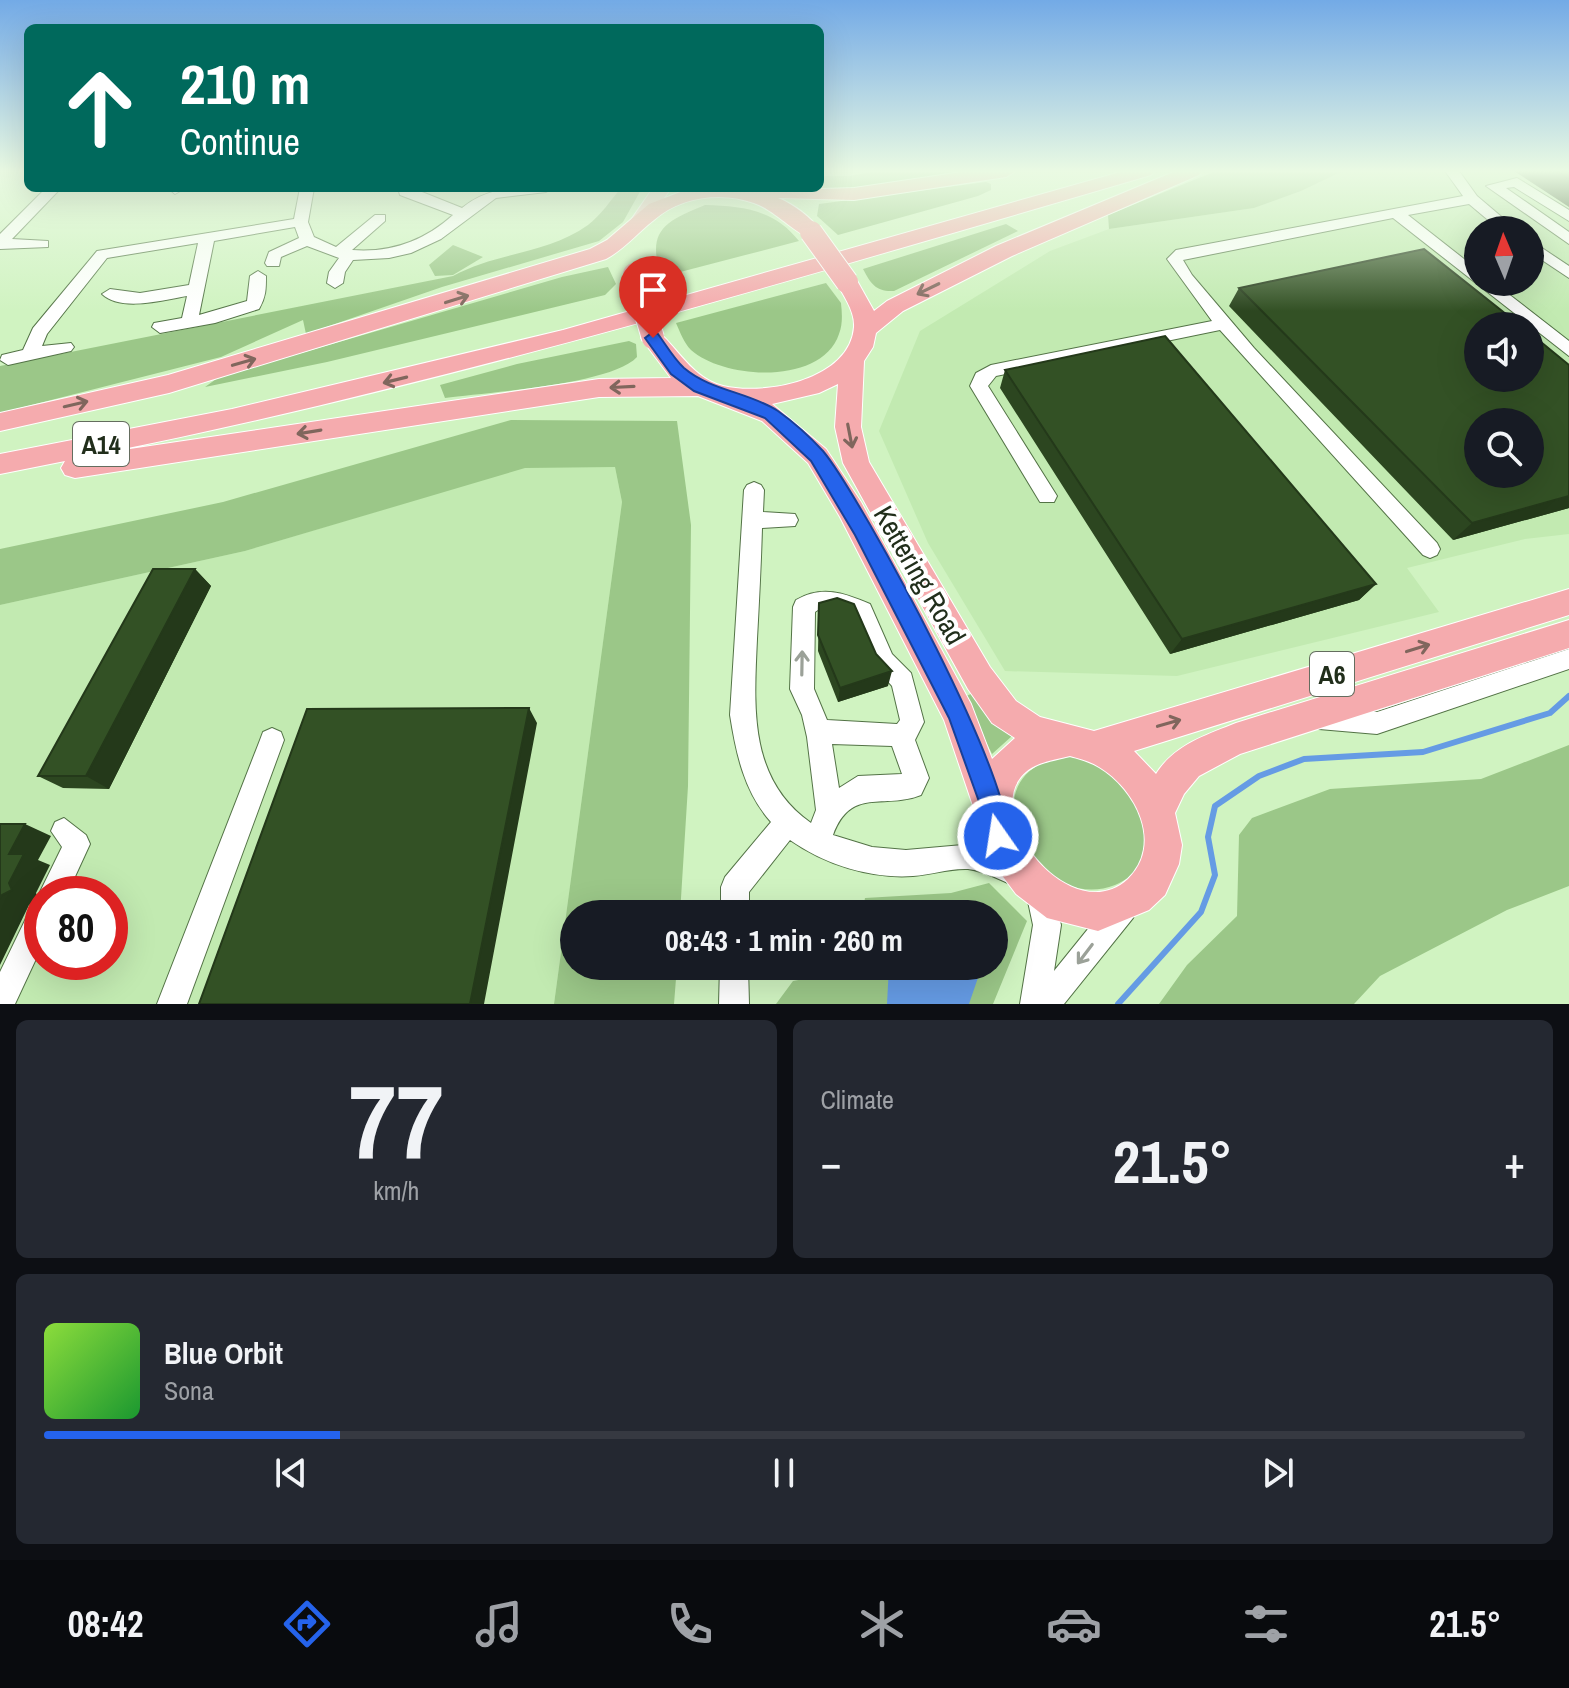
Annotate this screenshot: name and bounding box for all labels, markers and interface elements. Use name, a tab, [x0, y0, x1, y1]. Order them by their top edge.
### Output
text: 210 m	[180, 46, 310, 121]
icon: ahead	[48, 56, 152, 160]
text: Continue	[180, 118, 300, 166]
north arrow	[1464, 216, 1544, 296]
map controls	[1464, 216, 1544, 488]
pin	[619, 256, 687, 338]
icon: arrive	[631, 268, 675, 312]
one-way arrow	[917, 282, 941, 297]
one-way arrow	[445, 290, 470, 305]
button: sound	[1464, 312, 1544, 392]
one-way arrow	[230, 354, 256, 369]
one-way arrow	[382, 374, 408, 389]
one-way arrow	[609, 380, 636, 395]
one-way arrow	[63, 396, 88, 411]
button: search	[1464, 408, 1544, 488]
road number: A14	[73, 422, 129, 466]
one-way arrow	[844, 423, 859, 448]
one-way arrow	[297, 425, 322, 440]
street label: Kettering Road	[865, 499, 975, 651]
one-way arrow	[1404, 640, 1430, 655]
one-way arrow	[794, 650, 810, 677]
road number: A6	[1310, 652, 1354, 696]
one-way arrow	[1156, 715, 1182, 730]
position arrow	[956, 794, 1040, 878]
speed limit sign: 80	[24, 876, 128, 980]
text: 08:43 · 1 min · 260 m	[665, 920, 903, 960]
one-way arrow	[1077, 943, 1094, 964]
text: 77	[349, 1051, 444, 1191]
text: Climate	[821, 1082, 894, 1117]
text: 21.5°	[1113, 1121, 1233, 1202]
text: −	[821, 1132, 842, 1192]
text: +	[1504, 1132, 1525, 1192]
text: km/h	[373, 1173, 419, 1208]
text: Blue Orbit	[164, 1333, 283, 1373]
text: Sona	[164, 1373, 214, 1408]
icon: previous	[269, 1451, 313, 1495]
icon: pause	[762, 1451, 806, 1495]
icon: next	[1256, 1451, 1300, 1495]
icon: directions	[279, 1596, 335, 1652]
icon: music	[471, 1596, 527, 1652]
icon: phone	[662, 1596, 718, 1652]
icon: climate	[854, 1596, 910, 1652]
icon: car	[1046, 1596, 1102, 1652]
icon: filters	[1238, 1596, 1294, 1652]
text: 08:42	[68, 1600, 143, 1648]
text: 21.5°	[1429, 1600, 1501, 1648]

